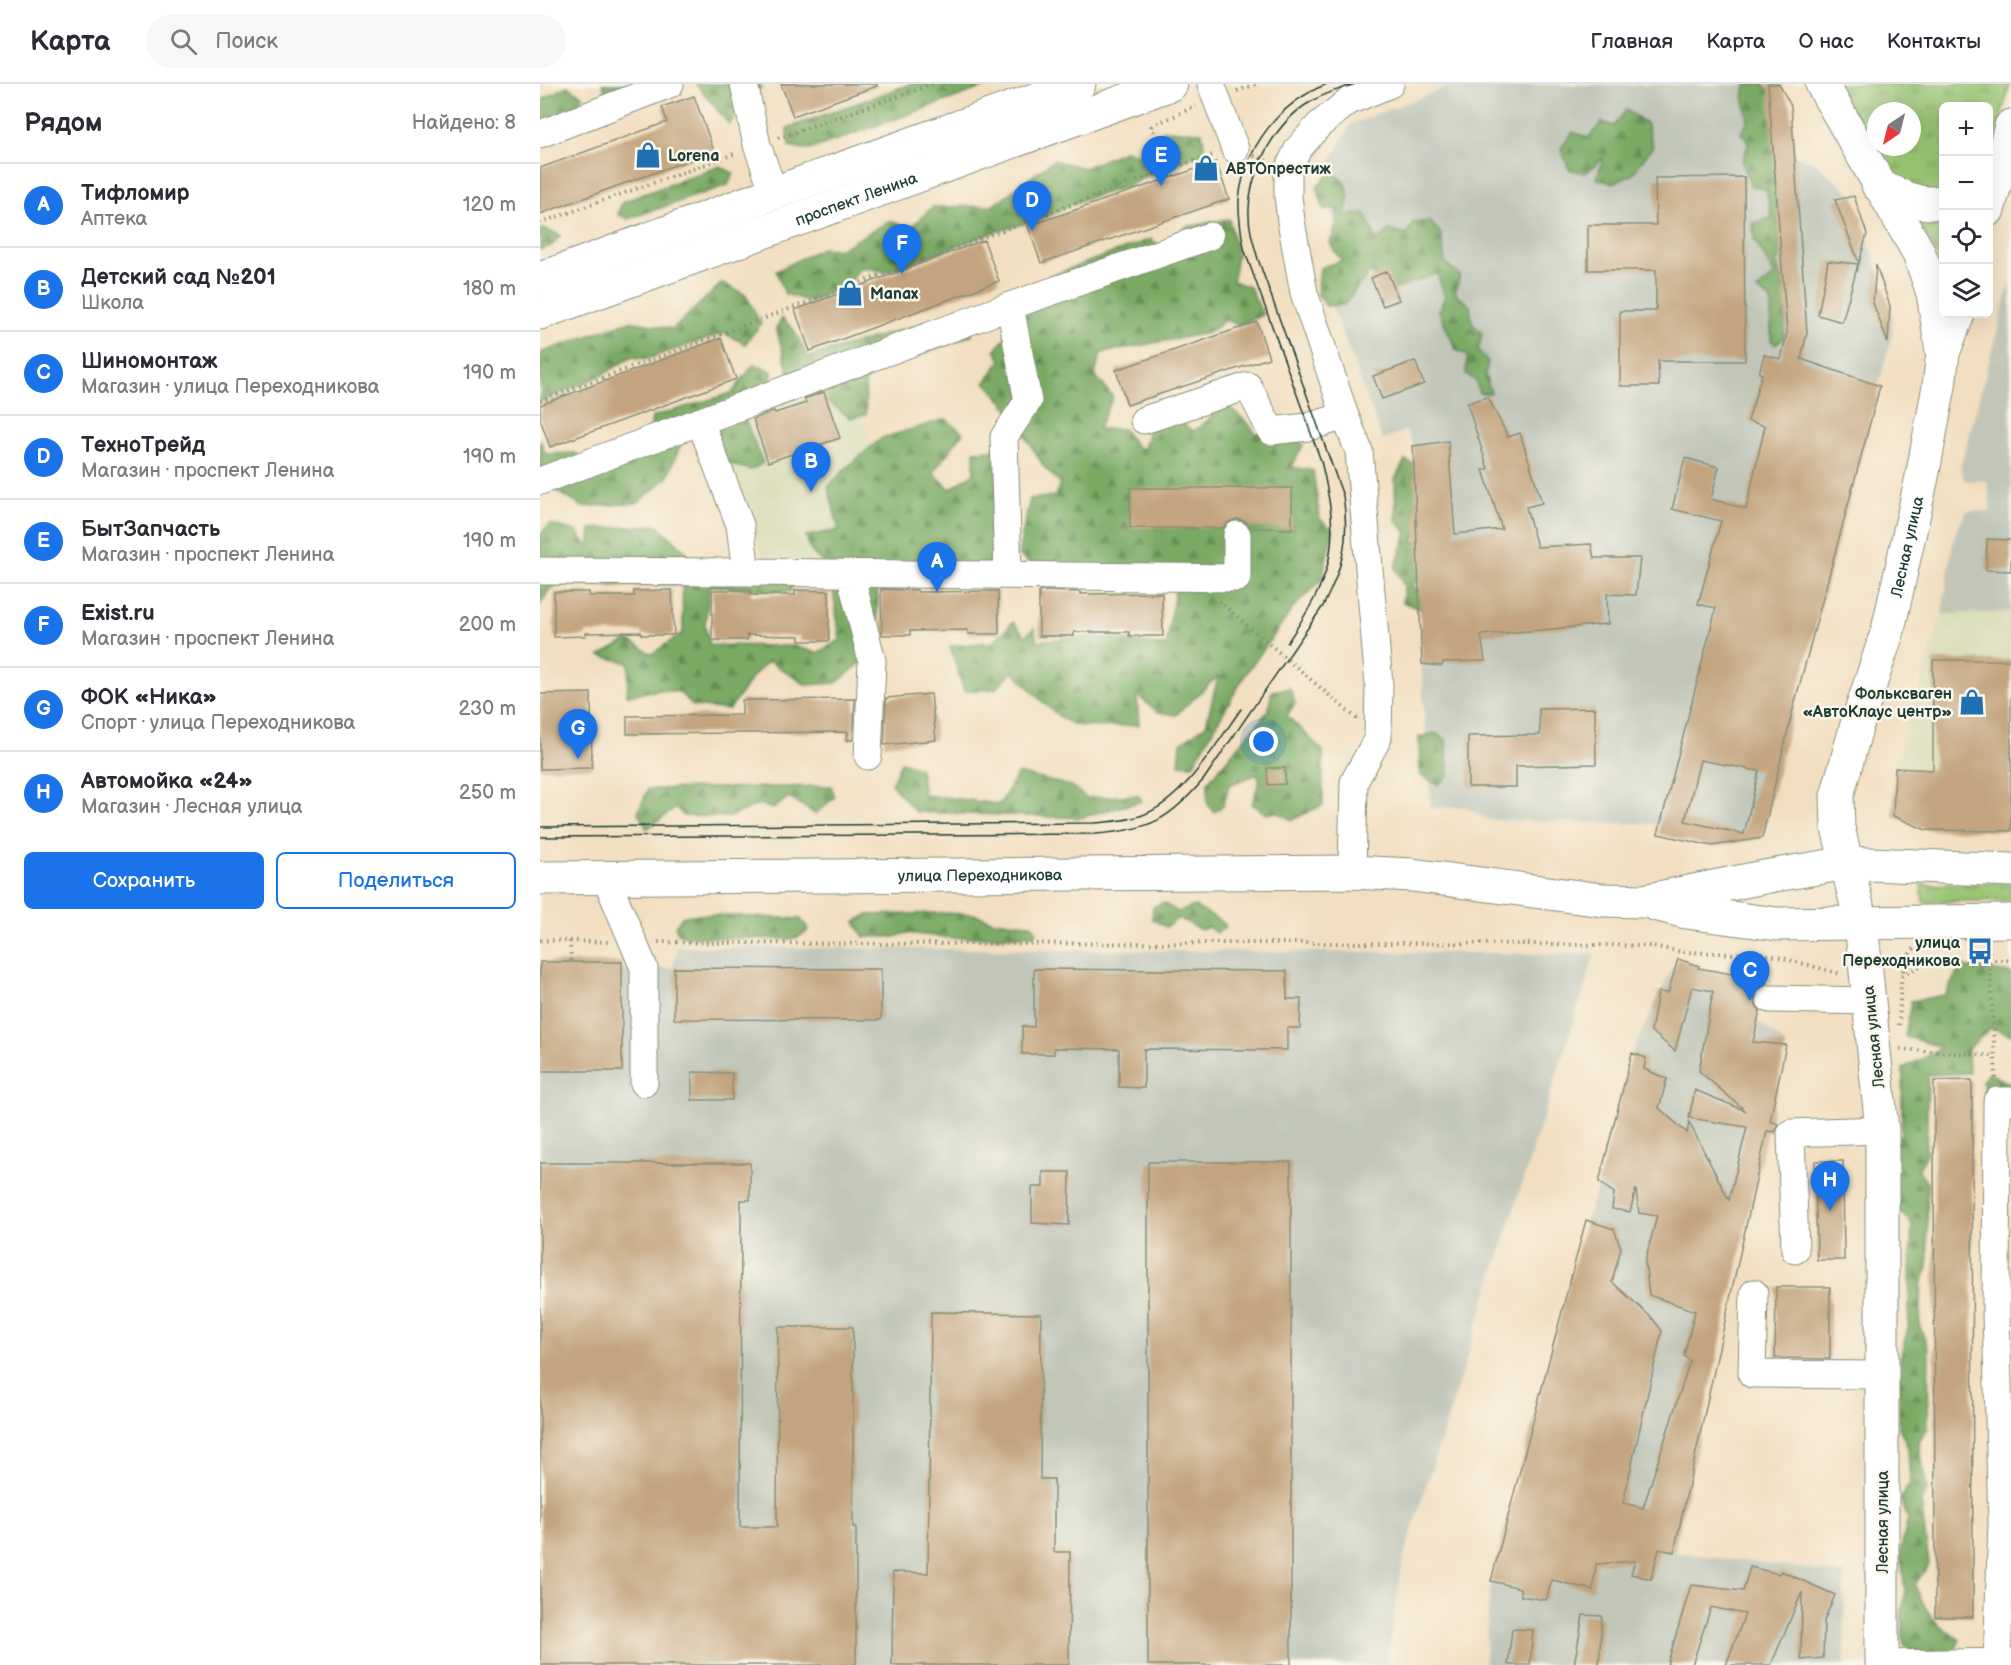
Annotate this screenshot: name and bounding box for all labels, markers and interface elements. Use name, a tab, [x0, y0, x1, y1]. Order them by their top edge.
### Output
search box	[146, 14, 566, 68]
text: Карта	[30, 25, 110, 58]
icon: search	[167, 25, 200, 58]
text: Поиск	[215, 28, 278, 55]
text: Главная	[1590, 29, 1673, 54]
text: Карта	[1706, 29, 1765, 54]
text: О нас	[1798, 29, 1854, 54]
text: Контакты	[1887, 29, 1981, 54]
north arrow	[1867, 102, 1921, 156]
map controls	[1939, 102, 1993, 318]
button: +	[1939, 102, 1993, 156]
text: Рядом	[24, 108, 102, 139]
text: Найдено: 8	[412, 111, 516, 135]
pin: E	[1142, 136, 1180, 186]
shop icon: Lorena	[633, 140, 663, 170]
place label: Lorena	[668, 147, 719, 166]
shop icon: АВТОпрестиж	[1191, 153, 1221, 183]
button: −	[1939, 156, 1993, 210]
place label: АВТОпрестиж	[1225, 160, 1331, 179]
street label: проспект Ленина	[793, 169, 921, 231]
text: Тифломир	[81, 180, 190, 207]
pin: D	[1012, 182, 1052, 231]
text: A	[37, 193, 50, 217]
text: 120 m	[463, 193, 516, 217]
text: Аптека	[81, 207, 147, 231]
button: locate	[1939, 210, 1993, 264]
pin: F	[882, 224, 922, 274]
text: Детский сад №201	[81, 264, 276, 291]
button: layers	[1939, 264, 1993, 318]
text: B	[36, 277, 51, 301]
text: 180 m	[463, 277, 516, 301]
shop icon: Manax	[835, 278, 865, 308]
place label: Manax	[870, 285, 918, 304]
text: Школа	[81, 291, 144, 315]
text: Шиномонтаж	[81, 348, 217, 375]
text: C	[36, 361, 51, 385]
text: 190 m	[463, 361, 516, 385]
text: Магазин · улица Переходникова	[81, 375, 379, 399]
text: ТехноТрейд	[81, 432, 205, 459]
pin: B	[792, 442, 830, 492]
text: D	[37, 445, 50, 469]
text: 190 m	[463, 445, 516, 469]
text: Магазин · проспект Ленина	[81, 459, 334, 483]
street label: Лесная улица	[1887, 494, 1929, 600]
text: БытЗапчасть	[81, 516, 220, 543]
text: E	[37, 529, 50, 553]
text: 190 m	[463, 529, 516, 553]
pin: A	[918, 542, 956, 592]
text: Магазин · проспект Ленина	[81, 543, 334, 567]
text: Exist.ru	[81, 600, 155, 627]
text: F	[37, 613, 50, 637]
text: 200 m	[459, 613, 516, 637]
text: Магазин · проспект Ленина	[81, 627, 334, 651]
text: ФОК «Ника»	[81, 684, 217, 711]
place label: Фольксваген «АвтоКлаус центр»	[1802, 685, 1952, 722]
shop icon: Фольксваген «АвтоКлаус центр»	[1957, 687, 1987, 717]
text: G	[36, 697, 51, 721]
text: 230 m	[459, 697, 516, 721]
pin: G	[558, 710, 597, 759]
text: Спорт · улица Переходникова	[81, 711, 355, 735]
your location	[1249, 727, 1278, 756]
text: Автомойка «24»	[81, 768, 253, 795]
text: H	[36, 781, 51, 805]
text: 250 m	[459, 781, 516, 805]
text: Магазин · Лесная улица	[81, 795, 302, 819]
button: Сохранить	[24, 852, 264, 909]
button: Поделиться	[276, 852, 516, 909]
street label: улица Переходникова	[898, 866, 1063, 886]
place label: улица Переходникова	[1842, 934, 1961, 971]
bus stop icon: улица Переходникова	[1965, 936, 1995, 966]
pin: C	[1730, 952, 1770, 1001]
street label: Лесная улица	[1860, 984, 1889, 1090]
pin: H	[1810, 1162, 1850, 1211]
street label: Лесная улица	[1874, 1470, 1893, 1574]

